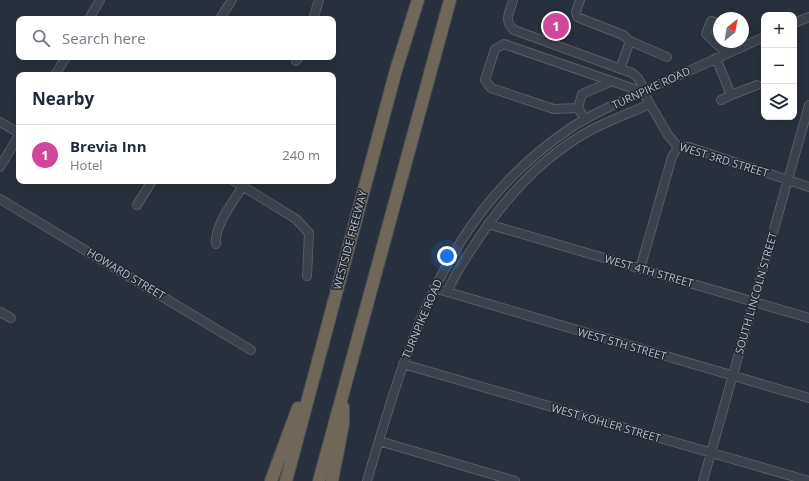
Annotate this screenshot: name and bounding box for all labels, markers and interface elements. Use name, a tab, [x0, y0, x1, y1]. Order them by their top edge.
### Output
pin: 1	[543, 11, 569, 41]
north arrow	[713, 12, 749, 48]
map controls	[761, 12, 797, 120]
button: +	[761, 12, 797, 48]
search box	[16, 16, 336, 60]
icon: search	[30, 27, 52, 49]
text: Search here	[62, 28, 146, 48]
button: −	[761, 48, 797, 84]
street label: TURNPIKE ROAD	[609, 63, 692, 112]
button: layers	[761, 84, 797, 120]
text: Nearby	[32, 87, 94, 110]
text: Brevia Inn	[70, 136, 147, 156]
street label: WEST 3RD STREET	[678, 139, 770, 180]
text: 1	[41, 146, 49, 164]
text: 240 m	[282, 146, 320, 164]
text: Hotel	[70, 156, 103, 174]
street label: WESTSIDE FREEWAY	[329, 188, 370, 291]
street label: SOUTH LINCOLN STREET	[731, 230, 780, 356]
street label: HOWARD STREET	[84, 244, 168, 303]
your location	[437, 246, 457, 266]
street label: WEST 4TH STREET	[603, 251, 695, 290]
street label: TURNPIKE ROAD	[398, 277, 445, 361]
street label: WEST 5TH STREET	[576, 324, 668, 363]
street label: WEST KOHLER STREET	[550, 400, 663, 445]

